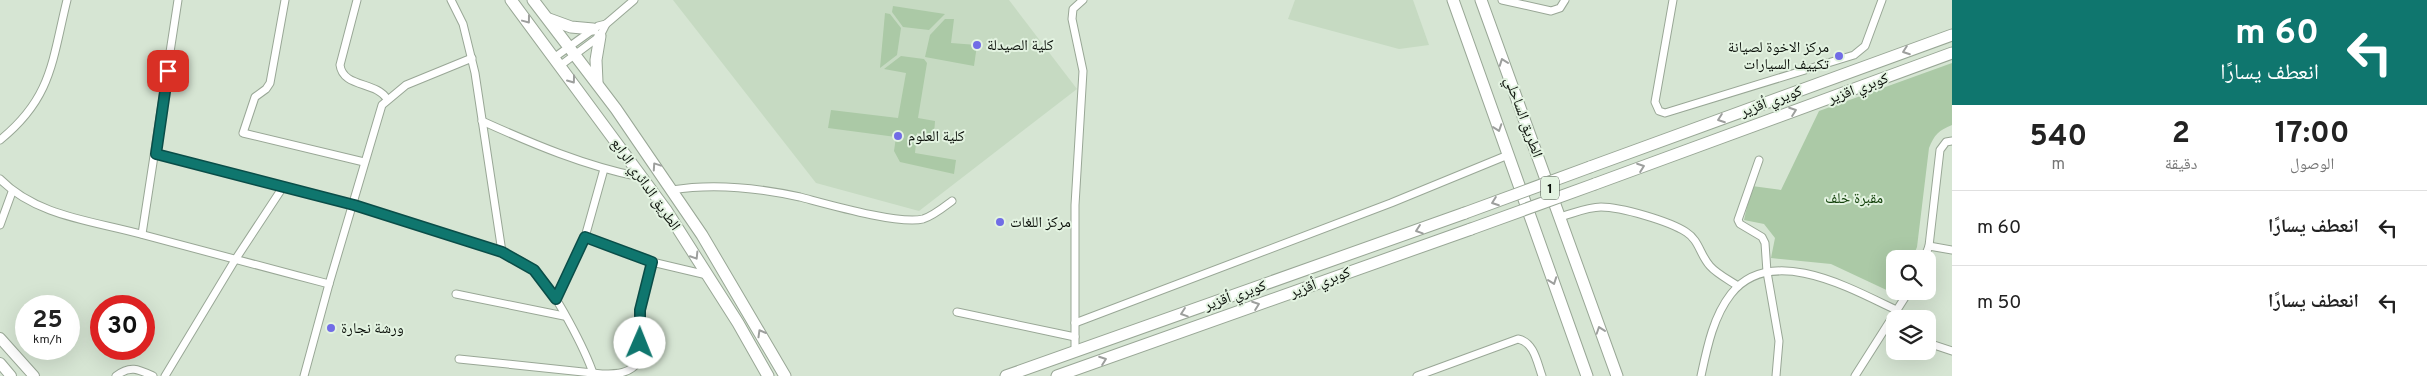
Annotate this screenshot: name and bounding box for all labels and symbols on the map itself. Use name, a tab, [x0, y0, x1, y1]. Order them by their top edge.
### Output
one-way arrow	[521, 15, 530, 24]
place label: كلية الصيدلة	[987, 37, 1054, 56]
marker: كلية الصيدلة	[971, 39, 983, 51]
place label: مركز الاخوة لصيانة تكييف السيارات	[1728, 39, 1830, 75]
one-way arrow	[1902, 45, 1911, 55]
pin	[147, 50, 189, 92]
marker: مركز الاخوة لصيانة تكييف السيارات	[1833, 50, 1845, 62]
one-way arrow	[1499, 58, 1509, 67]
street label: كوبري اقزير	[1825, 70, 1892, 110]
one-way arrow	[566, 74, 575, 84]
street label: الطريق الساحلي	[1498, 75, 1546, 161]
street label: كويري أقزير	[1737, 82, 1805, 123]
one-way arrow	[1789, 107, 1797, 117]
one-way arrow	[1717, 113, 1726, 123]
one-way arrow	[1492, 124, 1502, 132]
place label: كلية العلوم	[908, 128, 965, 147]
marker: كلية العلوم	[892, 130, 904, 142]
street label: الطريق الدائري الرابع	[605, 135, 684, 235]
one-way arrow	[653, 163, 662, 172]
one-way arrow	[1636, 163, 1645, 173]
road number: 1	[1541, 177, 1559, 200]
park label: مقبرة خلف	[1825, 190, 1883, 209]
one-way arrow	[1491, 196, 1500, 206]
place label: مركز اللغات	[1010, 214, 1071, 233]
marker: مركز اللغات	[994, 216, 1006, 228]
one-way arrow	[1415, 224, 1424, 234]
one-way arrow	[688, 251, 698, 260]
street label: كوبري أقزير	[1286, 263, 1354, 304]
street label: كويري أقزير	[1201, 276, 1269, 317]
one-way arrow	[1547, 277, 1557, 285]
speed limit sign: 30	[90, 295, 155, 360]
one-way arrow	[1251, 301, 1259, 311]
one-way arrow	[1180, 307, 1188, 317]
position arrow	[613, 316, 665, 368]
place label: ورشة نجارة	[341, 320, 404, 339]
marker: ورشة نجارة	[325, 322, 337, 334]
one-way arrow	[1596, 326, 1606, 335]
one-way arrow	[758, 330, 768, 339]
one-way arrow	[1098, 356, 1106, 366]

